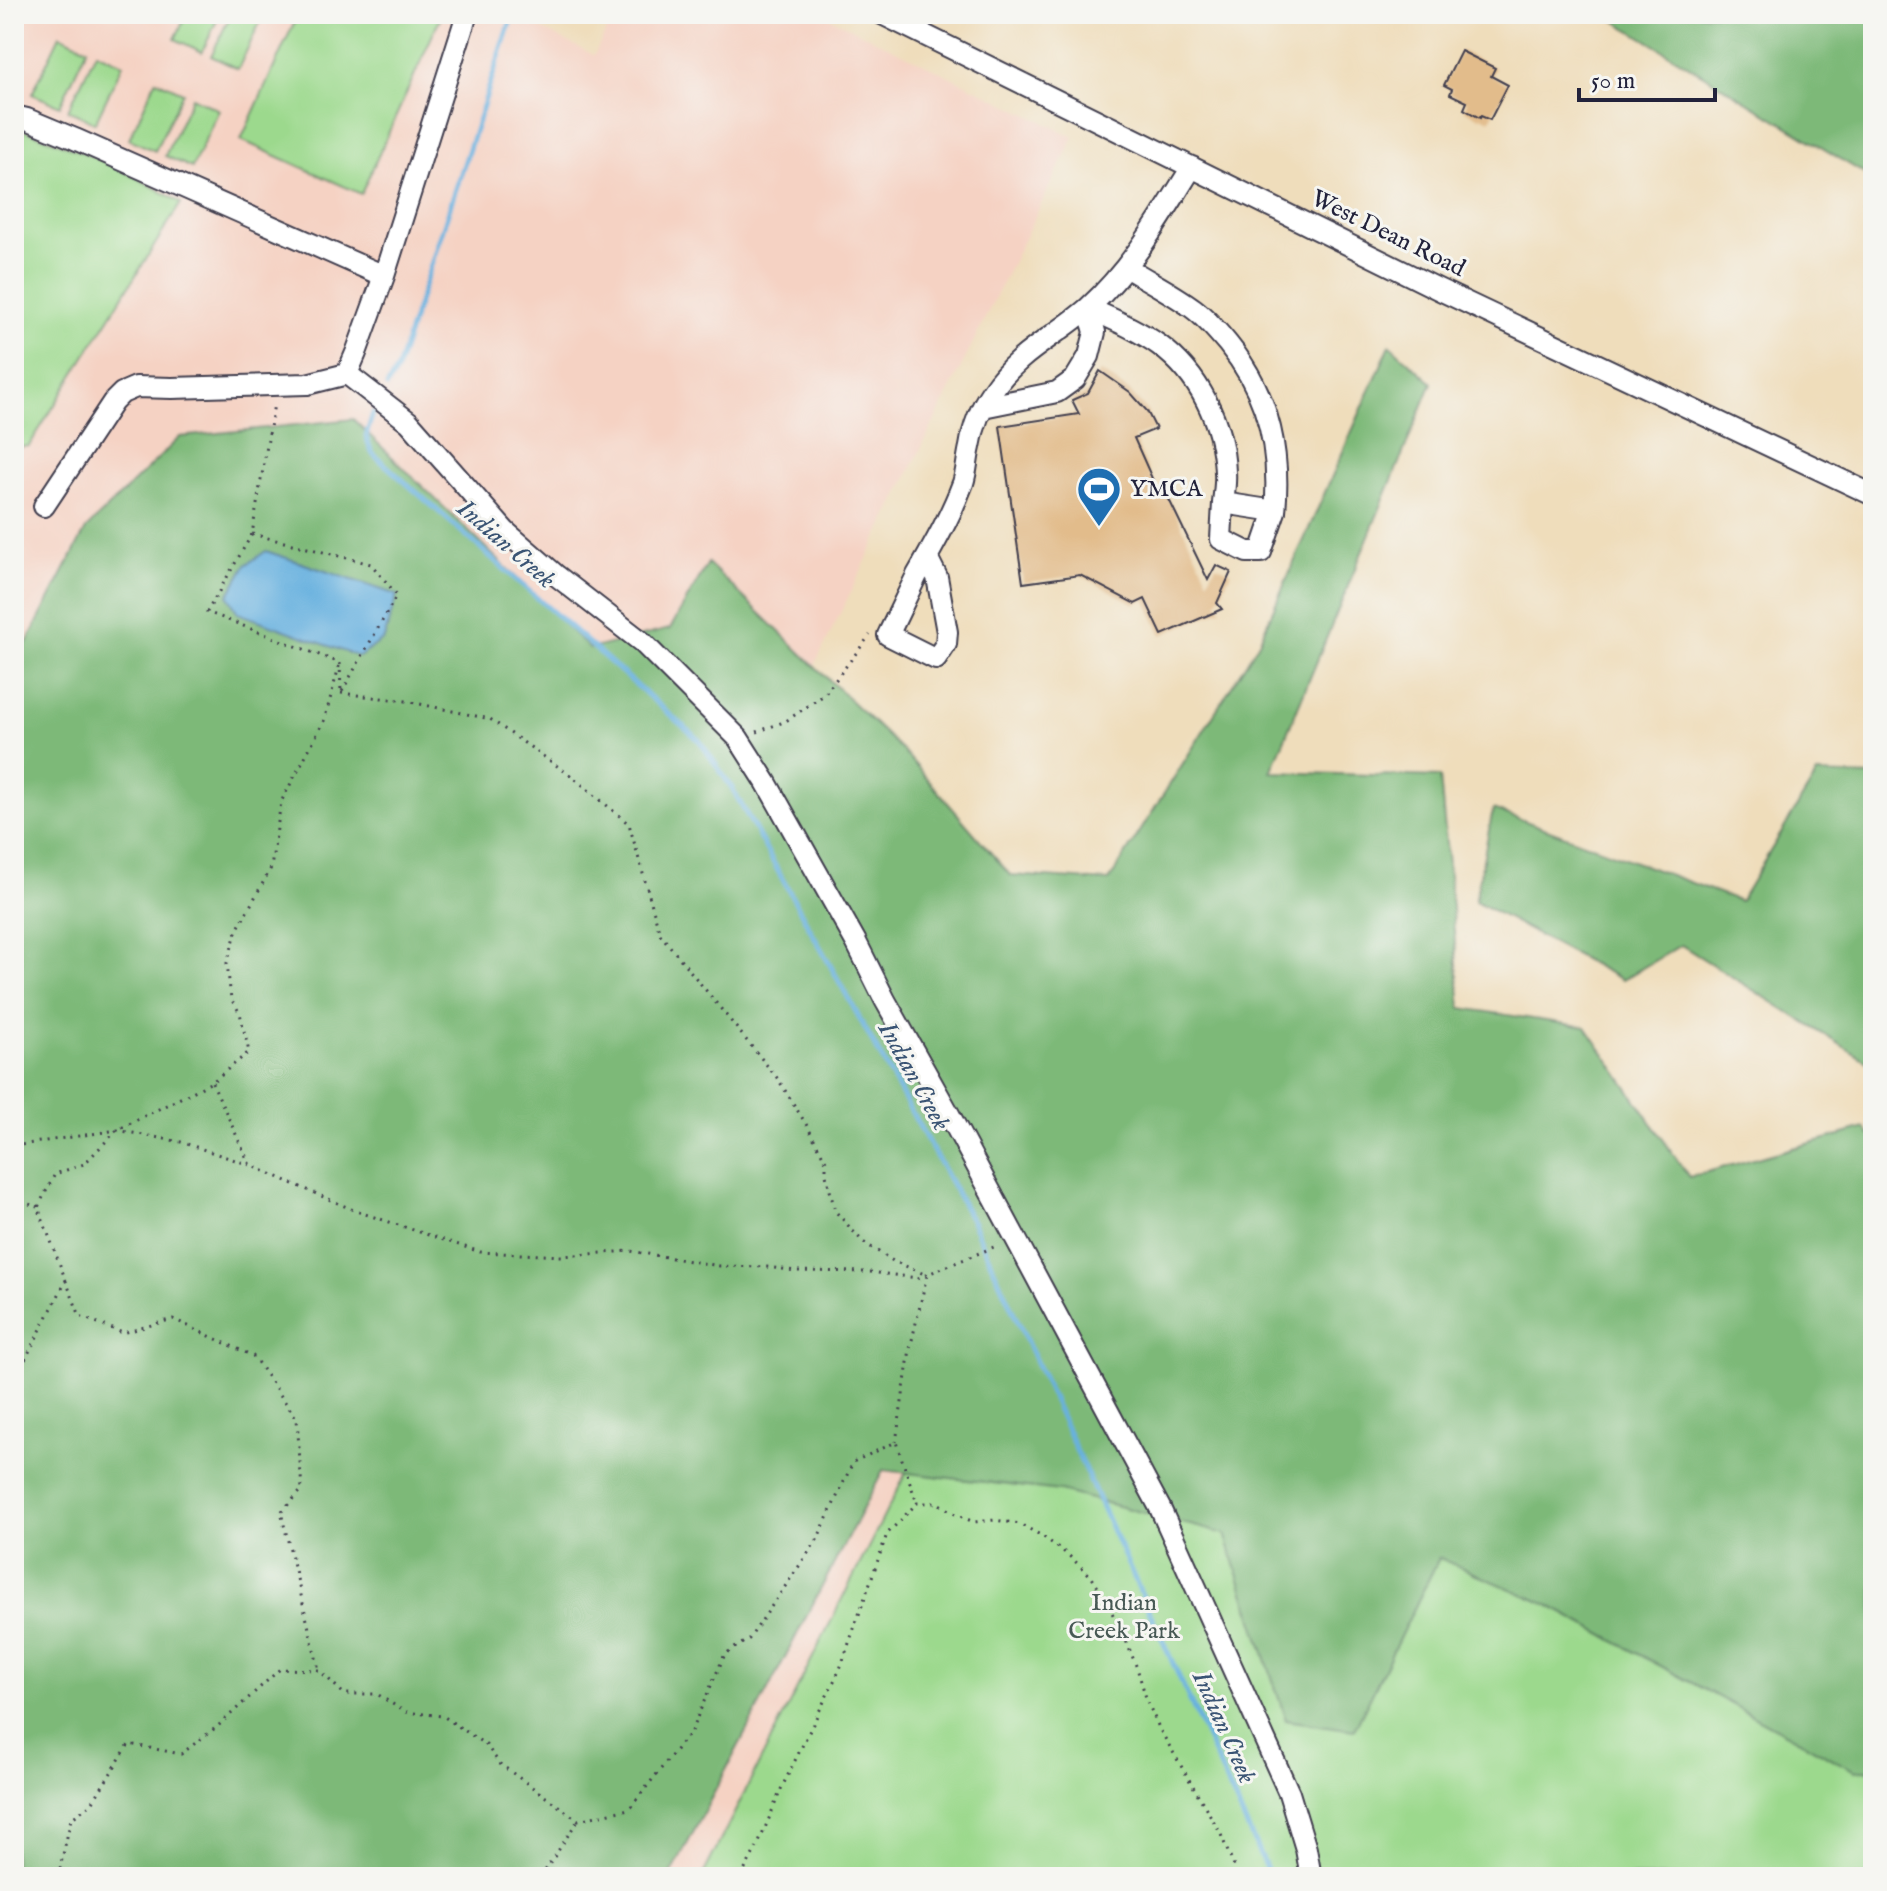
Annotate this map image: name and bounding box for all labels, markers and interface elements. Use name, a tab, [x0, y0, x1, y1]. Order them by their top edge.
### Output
scale bar	[1579, 52, 1715, 102]
text: 50 m	[1591, 66, 1635, 97]
street label: West Dean Road	[1306, 183, 1470, 285]
sports icon: YMCA	[1075, 465, 1123, 528]
place label: YMCA	[1130, 474, 1203, 505]
water label: Indian Creek	[449, 492, 563, 596]
water label: Indian Creek	[870, 1015, 958, 1137]
park label: Indian Creek Park	[1068, 1588, 1180, 1647]
water label: Indian Creek	[1184, 1665, 1264, 1789]

